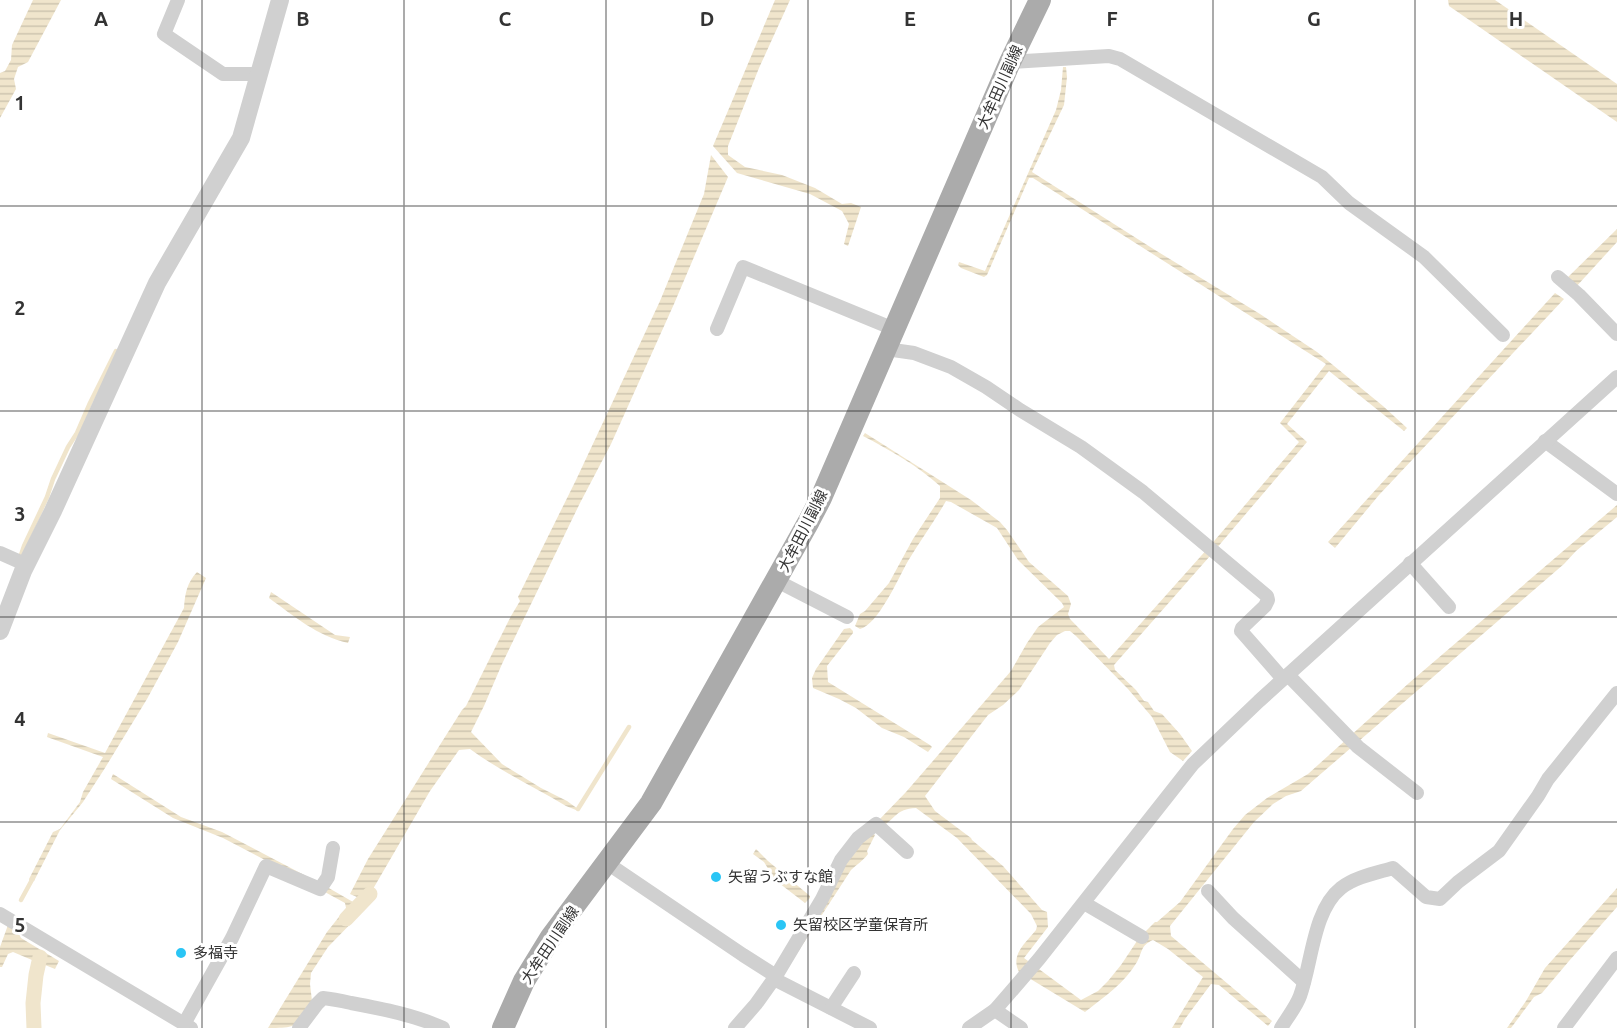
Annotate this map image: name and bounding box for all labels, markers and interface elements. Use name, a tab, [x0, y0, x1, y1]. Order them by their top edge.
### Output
text: A	[94, 7, 108, 30]
text: B	[296, 7, 310, 30]
text: C	[499, 7, 512, 30]
text: D	[700, 7, 714, 30]
text: E	[904, 7, 916, 30]
text: F	[1106, 7, 1118, 30]
text: G	[1307, 7, 1321, 30]
text: H	[1509, 7, 1523, 30]
street label: 大牟田川副線	[973, 42, 1026, 131]
text: 1	[14, 91, 26, 114]
text: 2	[14, 296, 26, 319]
street label: 大牟田川副線	[775, 487, 831, 575]
text: 3	[14, 502, 26, 525]
text: 4	[14, 707, 26, 730]
place label: 矢留うぶすな館	[728, 868, 833, 885]
marker: 矢留うぶすな館	[709, 870, 723, 884]
street label: 大牟田川副線	[517, 903, 582, 987]
text: 5	[14, 913, 26, 936]
place label: 矢留校区学童保育所	[793, 916, 928, 933]
marker: 矢留校区学童保育所	[774, 918, 788, 932]
place label: 多福寺	[193, 944, 238, 961]
marker: 多福寺	[174, 946, 188, 960]

